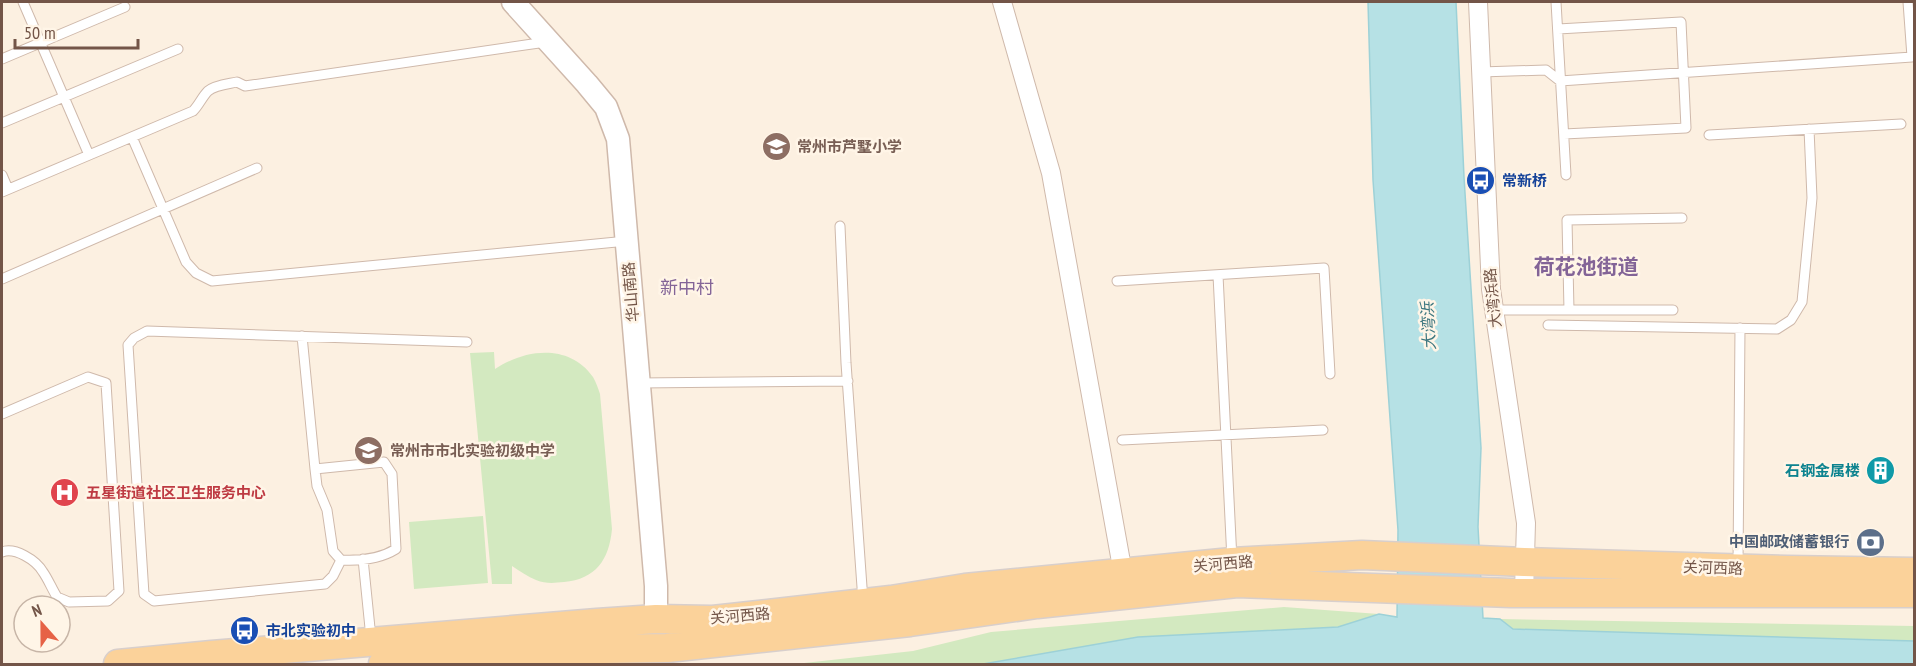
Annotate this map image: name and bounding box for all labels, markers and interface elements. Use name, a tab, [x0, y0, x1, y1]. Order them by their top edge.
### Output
scale bar	[15, 12, 138, 50]
text: 50 m	[24, 21, 56, 44]
school or university icon: 常州市芦墅小学	[760, 131, 792, 163]
place label: 常州市芦墅小学	[797, 137, 902, 156]
bus stop icon: 常新桥	[1465, 165, 1497, 197]
place label: 常新桥	[1502, 171, 1547, 190]
district label: 荷花池街道	[1534, 253, 1639, 280]
street label: 华山南路	[618, 261, 643, 323]
street label: 大湾浜路	[1480, 267, 1505, 329]
district label: 新中村	[660, 276, 714, 299]
water label: 大湾浜	[1417, 300, 1439, 350]
school or university icon: 常州市市北实验初级中学	[353, 435, 385, 467]
place label: 常州市市北实验初级中学	[390, 441, 555, 460]
building icon: 石钢金属楼	[1865, 455, 1897, 487]
place label: 石钢金属楼	[1785, 461, 1860, 480]
hospital icon: 五星街道社区卫生服务中心	[49, 477, 81, 509]
place label: 五星街道社区卫生服务中心	[86, 483, 266, 502]
bank icon: 中国邮政储蓄银行	[1854, 526, 1886, 558]
place label: 中国邮政储蓄银行	[1729, 532, 1849, 551]
street label: 关河西路	[1192, 551, 1254, 576]
street label: 关河西路	[1683, 557, 1743, 578]
north arrow	[12, 594, 72, 654]
text: N	[29, 599, 44, 621]
street label: 关河西路	[709, 603, 771, 628]
bus stop icon: 市北实验初中	[229, 615, 261, 647]
place label: 市北实验初中	[266, 621, 356, 640]

